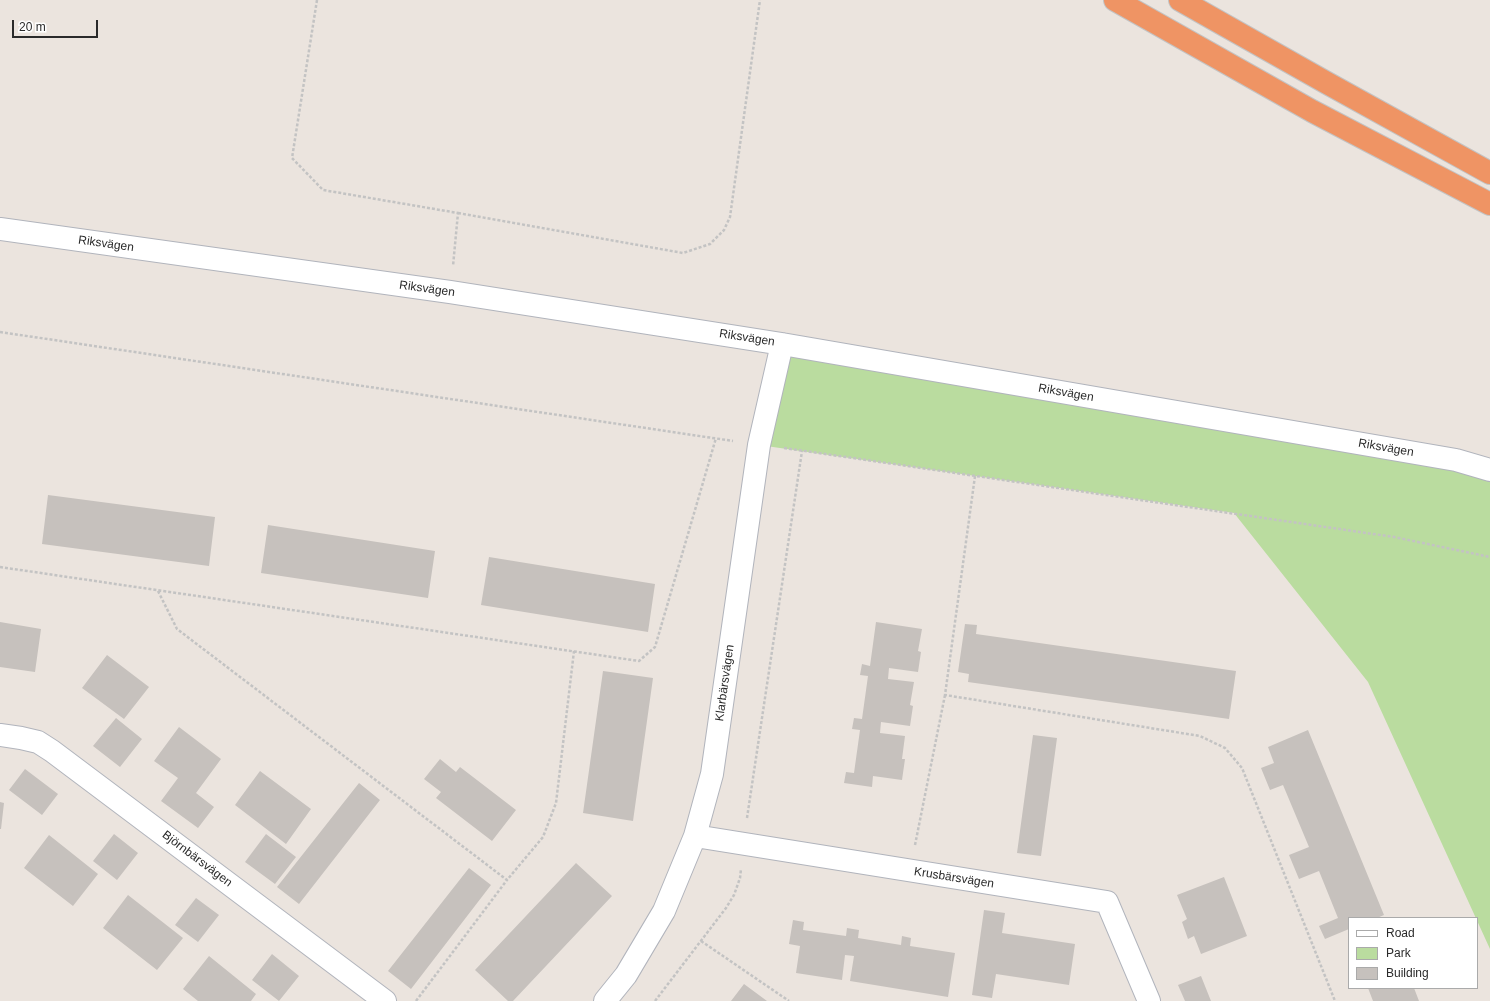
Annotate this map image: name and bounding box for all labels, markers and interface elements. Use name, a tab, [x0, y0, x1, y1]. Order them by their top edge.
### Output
scale bar	[14, 12, 100, 38]
text: 20 m	[19, 20, 46, 34]
street label: Riksvägen	[77, 233, 135, 255]
street label: Riksvägen	[398, 278, 456, 300]
street label: Riksvägen	[718, 327, 776, 349]
street label: Riksvägen	[1037, 381, 1095, 405]
street label: Riksvägen	[1357, 436, 1415, 460]
street label: Klarbärsvägen	[712, 644, 738, 722]
street label: Björnbärsvägen	[159, 828, 235, 890]
street label: Krusbärsvägen	[913, 865, 995, 891]
legend	[1348, 917, 1478, 989]
text: Road	[1386, 926, 1415, 940]
text: Park	[1386, 946, 1411, 960]
text: Building	[1386, 966, 1429, 980]

